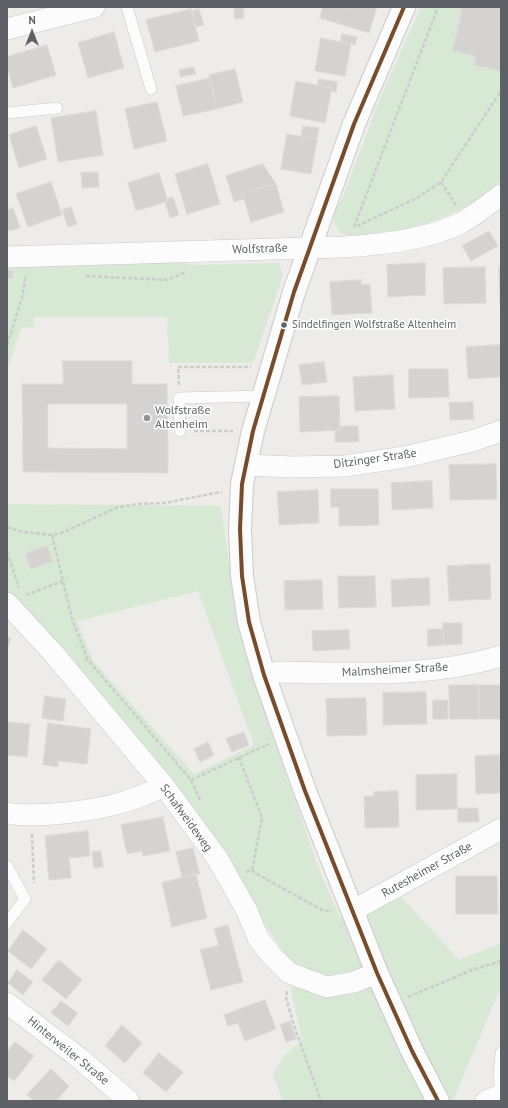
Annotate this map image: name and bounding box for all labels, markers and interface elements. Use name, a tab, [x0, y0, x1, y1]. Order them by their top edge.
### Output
north arrow	[12, 12, 52, 52]
text: N	[28, 13, 36, 27]
street label: Wolfstraße	[232, 241, 288, 257]
place label: Sindelfingen Wolfstraße Altenheim	[292, 318, 456, 332]
marker: Sindelfingen Wolfstraße Altenheim	[279, 320, 289, 330]
place label: Wolfstraße Altenheim	[155, 404, 211, 432]
marker: Wolfstraße Altenheim	[142, 413, 152, 423]
street label: Ditzinger Straße	[333, 446, 417, 472]
street label: Malmsheimer Straße	[341, 660, 449, 680]
street label: Schafweideweg	[157, 782, 215, 854]
street label: Rutesheimer Straße	[379, 839, 475, 901]
street label: Hinterweiler Straße	[24, 1014, 112, 1088]

